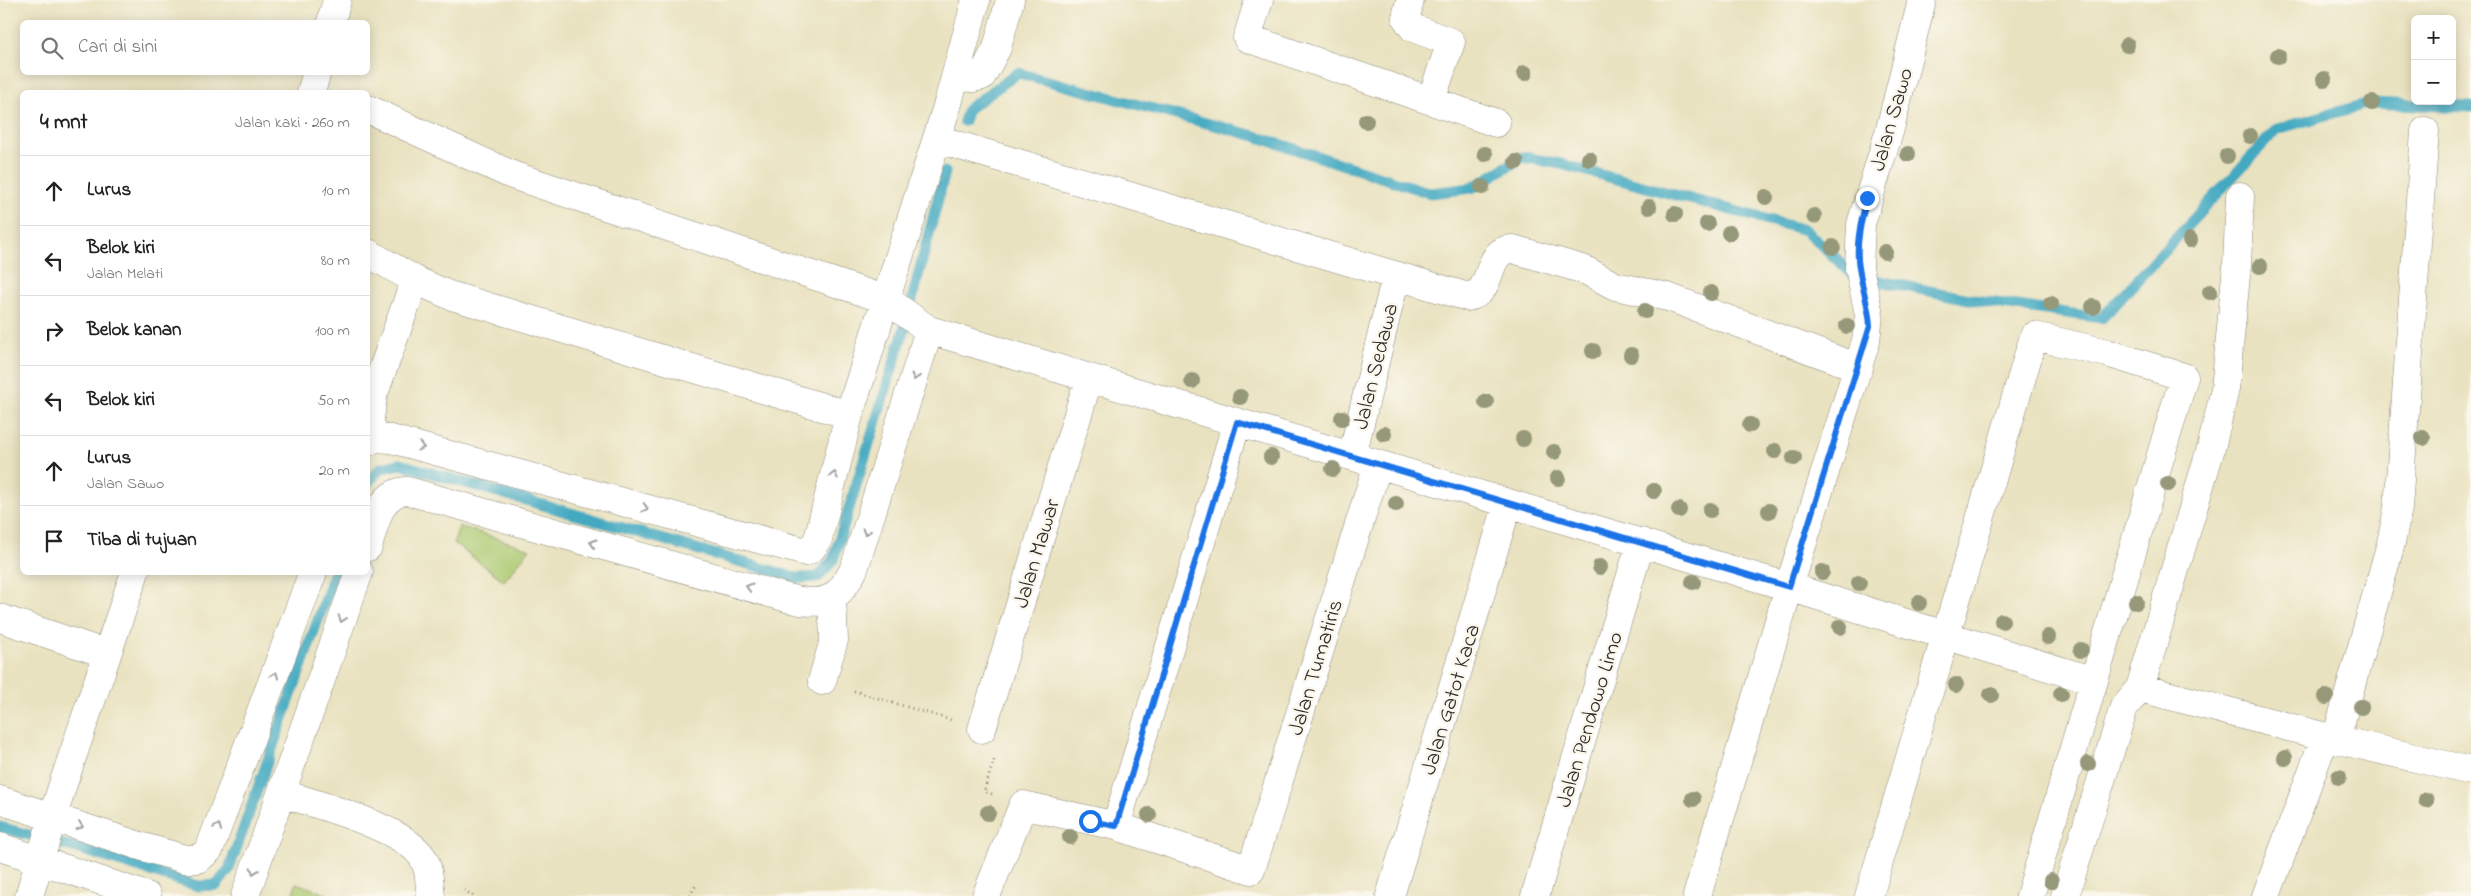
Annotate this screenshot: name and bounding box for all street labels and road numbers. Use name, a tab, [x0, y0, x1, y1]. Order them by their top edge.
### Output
street label: Jalan Sawo	[1863, 64, 1923, 175]
street label: Jalan Sedawa	[1346, 300, 1408, 433]
street label: Jalan Mawar	[1006, 495, 1070, 613]
street label: Jalan Tumatiris	[1281, 596, 1353, 740]
street label: Jalan Gatot Kaca	[1414, 621, 1490, 779]
street label: Jalan Pendowo Limo	[1549, 628, 1633, 812]

